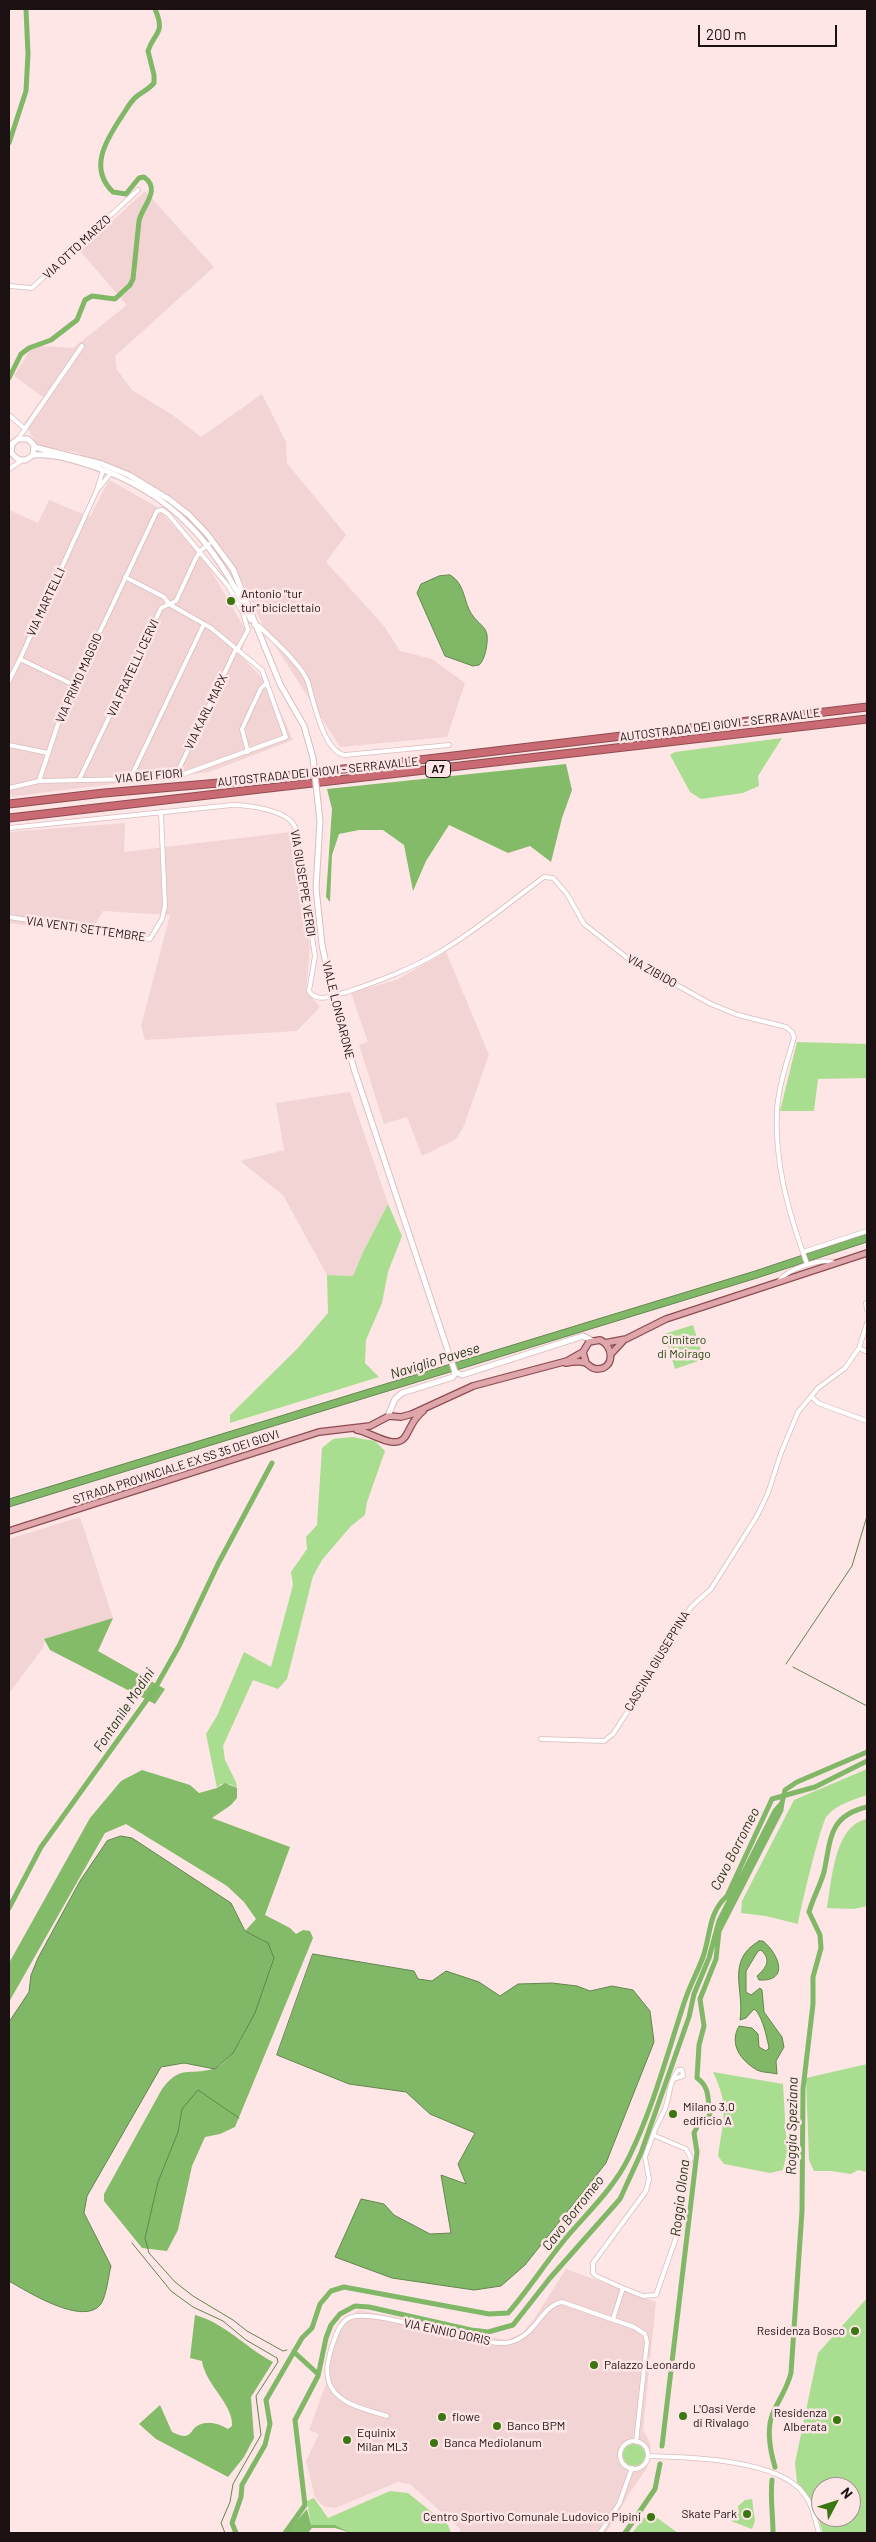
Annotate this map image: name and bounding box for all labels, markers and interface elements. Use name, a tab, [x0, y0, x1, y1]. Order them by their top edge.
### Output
scale bar	[701, 15, 840, 47]
text: 200 m	[706, 25, 746, 43]
street label: VIA OTTO MARZO	[40, 212, 114, 282]
street label: VIA MARTELLI	[24, 565, 68, 639]
place label: Antonio "tur tur" biciclettaio	[241, 587, 321, 615]
marker: Antonio "tur tur" biciclettaio	[225, 595, 237, 607]
street label: VIA FRATELLI CERVI	[104, 617, 162, 719]
street label: VIA PRIMO MAGGIO	[53, 631, 105, 725]
street label: VIA KARL MARX	[182, 672, 230, 752]
street label: AUTOSTRADA DEI GIOVI - SERRAVALLE	[619, 706, 821, 744]
street label: AUTOSTRADA DEI GIOVI - SERRAVALLE	[217, 754, 419, 790]
road number: A7	[426, 761, 450, 778]
street label: VIA DEI FIORI	[115, 766, 183, 786]
street label: VIA GIUSEPPE VERDI	[287, 828, 319, 938]
street label: VIA VENTI SETTEMBRE	[25, 913, 147, 945]
street label: VIA ZIBIDO	[624, 951, 680, 991]
street label: VIALE LONGARONE	[319, 959, 357, 1061]
park label: Cimitero di Moirago	[657, 1333, 711, 1361]
water label: Naviglio Pavese	[388, 1339, 482, 1383]
street label: STRADA PROVINCIALE EX SS 35 DEI GIOVI	[71, 1427, 281, 1507]
street label: CASCINA GIUSEPPINA	[621, 1608, 693, 1714]
water label: Fontanile Modini	[90, 1665, 158, 1755]
water label: Cavo Borromeo	[707, 1805, 763, 1893]
water label: Roggia Speziana	[783, 2077, 801, 2175]
place label: Milano 3.0 edificio A	[683, 2100, 735, 2128]
marker: Milano 3.0 edificio A	[667, 2108, 679, 2120]
water label: Roggia Olona	[667, 2159, 693, 2237]
water label: Cavo Borromeo	[538, 2172, 608, 2254]
street label: VIA ENNIO DORIS	[402, 2316, 492, 2348]
place label: Residenza Bosco	[757, 2324, 845, 2338]
marker: Residenza Bosco	[849, 2325, 861, 2337]
place label: Palazzo Leonardo	[604, 2358, 695, 2372]
marker: Palazzo Leonardo	[588, 2359, 600, 2371]
place label: L'Oasi Verde di Rivalago	[693, 2402, 756, 2430]
place label: Residenza Alberata	[774, 2406, 827, 2434]
place label: flowe	[452, 2410, 480, 2424]
marker: L'Oasi Verde di Rivalago	[677, 2410, 689, 2422]
marker: flowe	[436, 2411, 448, 2423]
marker: Residenza Alberata	[831, 2414, 843, 2426]
place label: Banco BPM	[507, 2419, 565, 2433]
marker: Banco BPM	[491, 2420, 503, 2432]
place label: Equinix Milan ML3	[357, 2426, 408, 2454]
marker: Equinix Milan ML3	[341, 2434, 353, 2446]
place label: Banca Mediolanum	[444, 2436, 542, 2450]
marker: Banca Mediolanum	[428, 2437, 440, 2449]
north arrow	[811, 2477, 861, 2527]
text: N	[838, 2484, 857, 2502]
place label: Skate Park	[681, 2507, 737, 2521]
marker: Skate Park	[741, 2508, 753, 2520]
place label: Centro Sportivo Comunale Ludovico Pipini	[423, 2510, 641, 2524]
marker: Centro Sportivo Comunale Ludovico Pipini	[645, 2511, 657, 2523]

